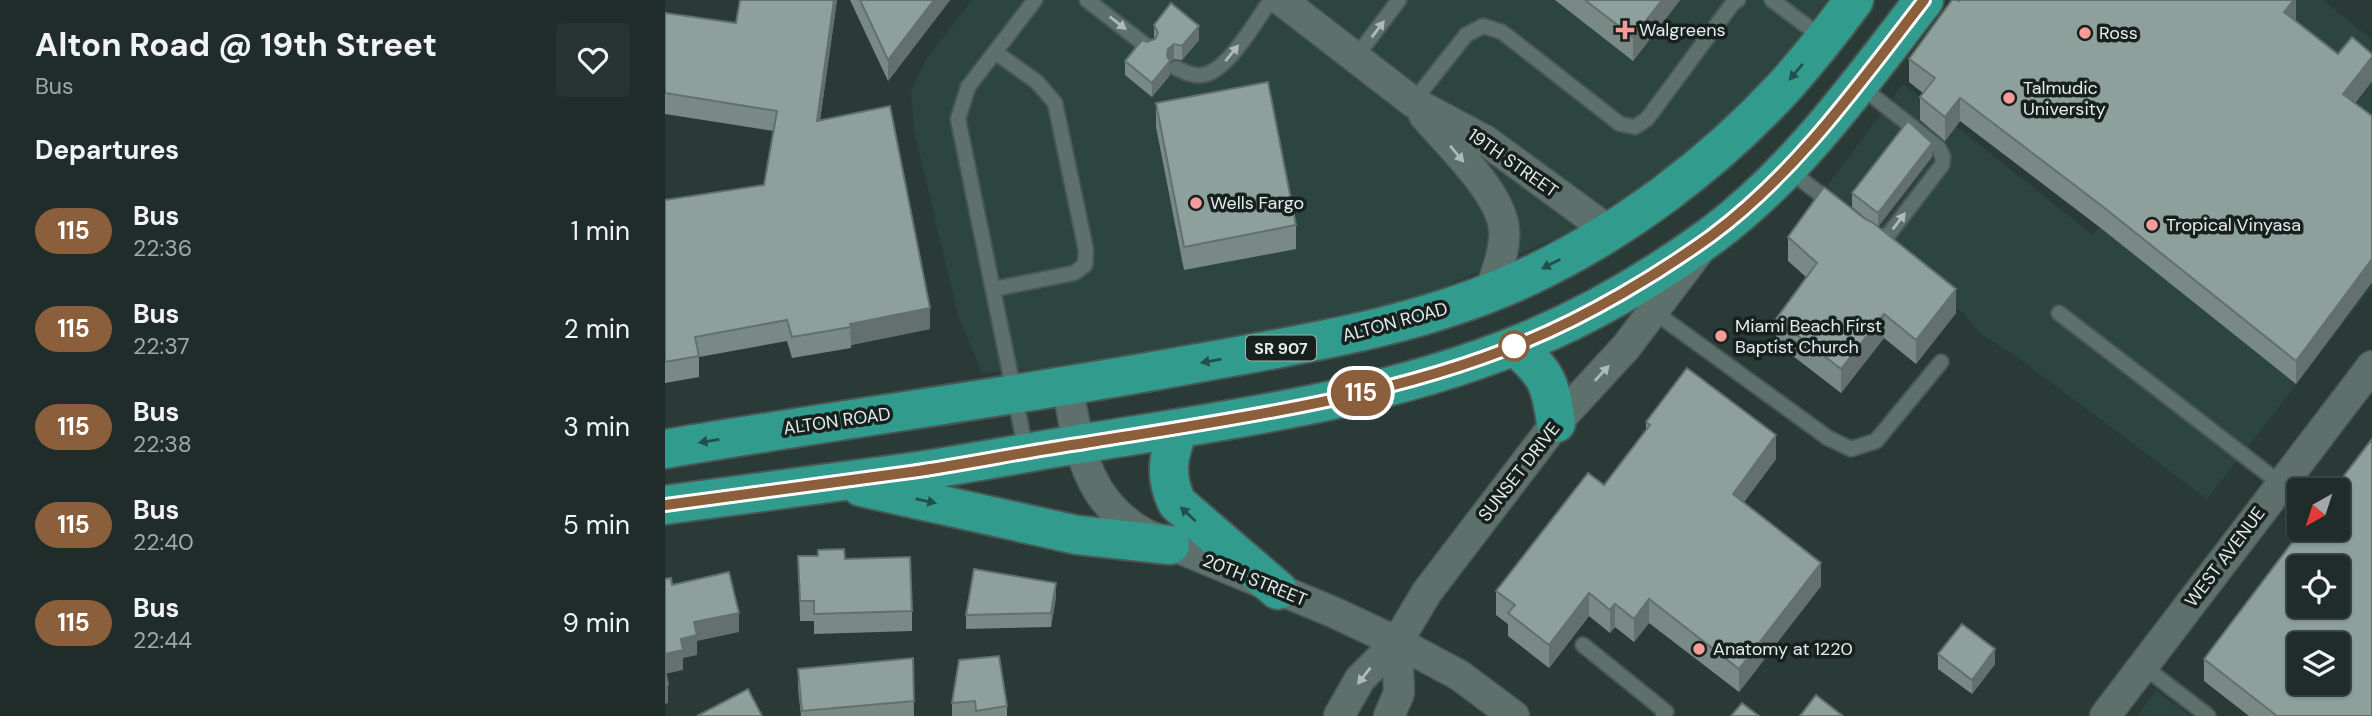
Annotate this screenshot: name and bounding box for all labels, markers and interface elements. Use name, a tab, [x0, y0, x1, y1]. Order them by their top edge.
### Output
one-way arrow	[1108, 16, 1126, 31]
place label: Walgreens	[1639, 18, 1726, 42]
one-way arrow	[1370, 20, 1385, 38]
place label: Ross	[2099, 21, 2138, 45]
marker: Walgreens	[1617, 22, 1633, 38]
text: Alton Road @ 19th Street	[35, 23, 437, 66]
button: heart	[556, 23, 630, 97]
marker: Ross	[2077, 25, 2093, 41]
one-way arrow	[1224, 44, 1239, 61]
one-way arrow	[1789, 64, 1804, 81]
text: Bus	[35, 71, 74, 101]
place label: Talmudic University	[2023, 76, 2106, 121]
marker: Talmudic University	[2001, 90, 2017, 106]
street label: 19TH STREET	[1463, 123, 1563, 203]
text: Departures	[35, 133, 179, 167]
one-way arrow	[1449, 145, 1464, 162]
place label: Wells Fargo	[1210, 191, 1304, 215]
marker: Wells Fargo	[1188, 195, 1204, 211]
text: Bus	[133, 199, 179, 233]
one-way arrow	[1892, 213, 1907, 231]
place label: Tropical Vinyasa	[2166, 213, 2301, 237]
text: 1 min	[571, 214, 630, 248]
text: 115	[57, 215, 90, 246]
marker: Tropical Vinyasa	[2144, 217, 2160, 233]
text: 22:36	[133, 233, 192, 263]
one-way arrow	[1541, 259, 1561, 270]
street label: ALTON ROAD	[1340, 296, 1450, 348]
text: Bus	[133, 297, 179, 331]
text: 2 min	[564, 312, 630, 346]
text: 115	[57, 313, 90, 344]
place label: Miami Beach First Baptist Church	[1735, 314, 1882, 359]
marker: Miami Beach First Baptist Church	[1713, 328, 1729, 344]
text: 22:37	[133, 331, 190, 361]
unlabelled marker	[1499, 331, 1529, 361]
road number: SR 907	[1246, 336, 1316, 360]
one-way arrow	[1199, 356, 1221, 367]
one-way arrow	[1593, 365, 1609, 382]
line badge: 115	[1321, 370, 1401, 416]
text: 115	[1345, 377, 1377, 408]
text: Bus	[133, 395, 179, 429]
street label: ALTON ROAD	[782, 402, 892, 440]
text: 3 min	[563, 410, 630, 444]
text: 115	[57, 411, 90, 442]
street label: SUNSET DRIVE	[1473, 417, 1565, 527]
text: 22:38	[133, 429, 192, 459]
one-way arrow	[698, 436, 720, 447]
north arrow	[2287, 478, 2350, 541]
map controls	[2287, 478, 2350, 695]
text: Bus	[133, 493, 179, 527]
one-way arrow	[915, 496, 937, 507]
street label: WEST AVENUE	[2179, 502, 2271, 612]
one-way arrow	[1179, 506, 1197, 522]
text: 5 min	[563, 508, 630, 542]
text: 115	[57, 509, 90, 540]
text: 22:40	[133, 527, 194, 557]
street label: 20TH STREET	[1199, 548, 1311, 612]
button: locate	[2287, 555, 2350, 618]
text: Bus	[133, 591, 179, 625]
text: 9 min	[562, 606, 630, 640]
text: 115	[57, 607, 90, 638]
text: 22:44	[133, 625, 192, 655]
button: layers	[2287, 632, 2350, 695]
place label: Anatomy at 1220	[1713, 637, 1853, 661]
marker: Anatomy at 1220	[1691, 641, 1707, 657]
one-way arrow	[1357, 666, 1372, 684]

